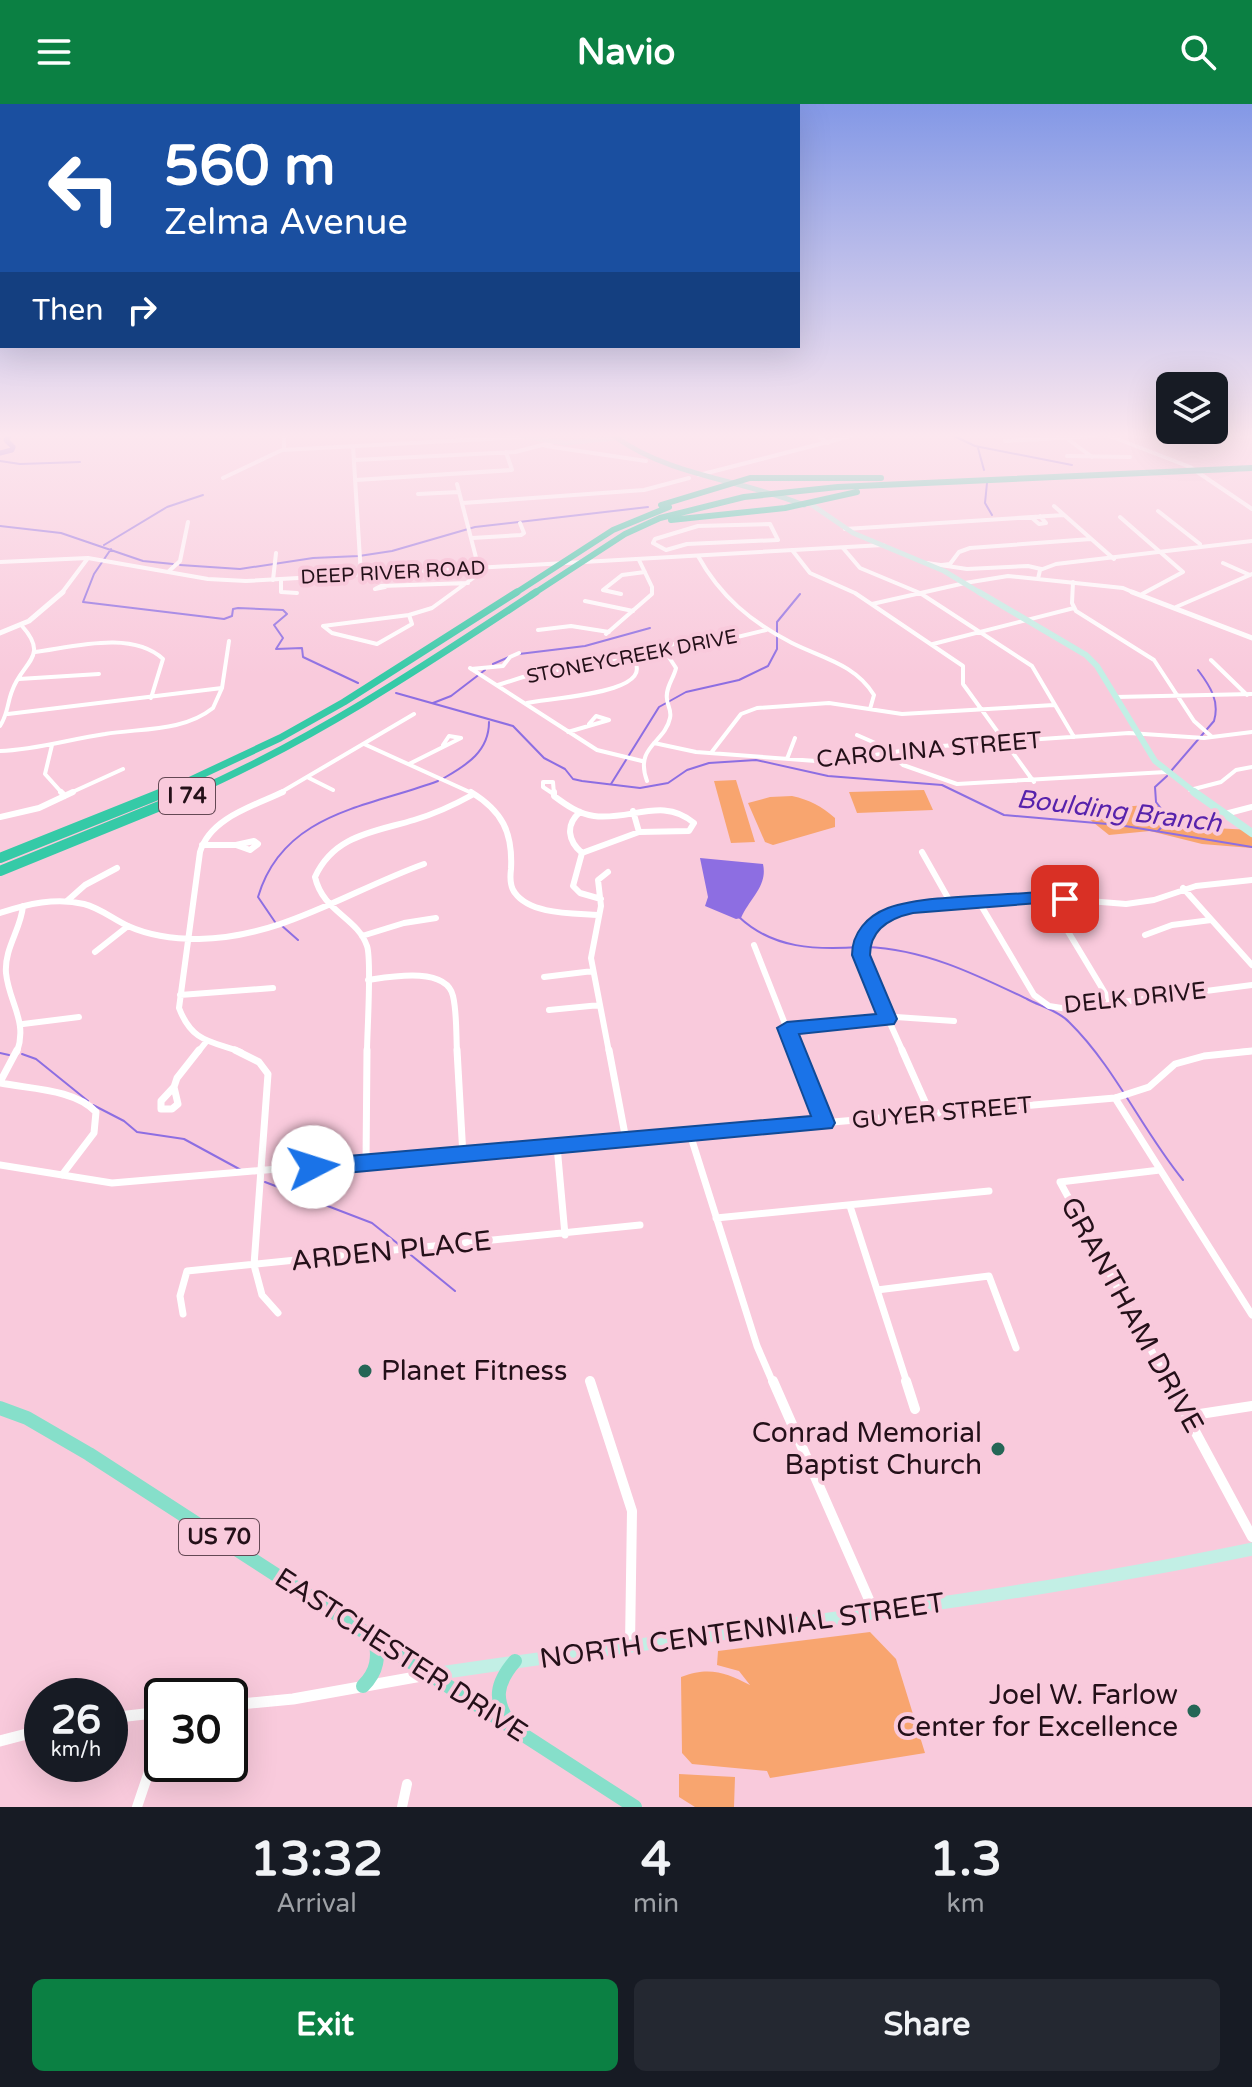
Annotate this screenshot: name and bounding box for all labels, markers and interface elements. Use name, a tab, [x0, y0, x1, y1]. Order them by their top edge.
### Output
icon: menu	[32, 30, 76, 74]
icon: search	[1176, 30, 1220, 74]
text: Navio	[577, 31, 675, 74]
text: 560 m	[164, 133, 335, 200]
icon: left	[32, 136, 136, 240]
text: Zelma Avenue	[164, 201, 408, 244]
icon: right	[120, 288, 164, 332]
text: Then	[32, 292, 104, 329]
map controls	[1156, 372, 1228, 444]
button: layers	[1156, 372, 1228, 444]
street label: DEEP RIVER ROAD	[300, 556, 486, 590]
street label: STONEYCREEK DRIVE	[524, 625, 740, 689]
street label: CAROLINA STREET	[815, 726, 1043, 774]
road number: I 74	[159, 778, 215, 814]
water label: Boulding Branch	[1015, 783, 1224, 839]
pin	[1031, 865, 1099, 933]
icon: arrive	[1043, 877, 1087, 921]
street label: DELK DRIVE	[1062, 976, 1208, 1020]
street label: GUYER STREET	[850, 1091, 1034, 1135]
position arrow	[271, 1125, 355, 1209]
street label: GRANTHAM DRIVE	[1053, 1191, 1211, 1439]
street label: ARDEN PLACE	[289, 1224, 493, 1278]
place label: Planet Fitness	[381, 1354, 567, 1388]
marker: Planet Fitness	[356, 1362, 374, 1380]
place label: Conrad Memorial Baptist Church	[752, 1416, 982, 1482]
marker: Conrad Memorial Baptist Church	[989, 1440, 1007, 1458]
road number: US 70	[179, 1519, 259, 1555]
street label: EASTCHESTER DRIVE	[268, 1561, 534, 1749]
street label: NORTH CENTENNIAL STREET	[537, 1586, 947, 1676]
speed limit sign: 30	[144, 1678, 248, 1782]
place label: Joel W. Farlow Center for Excellence	[896, 1678, 1178, 1744]
text: 26	[51, 1696, 101, 1744]
marker: Joel W. Farlow Center for Excellence	[1185, 1702, 1203, 1720]
text: km/h	[51, 1738, 101, 1762]
text: 13:32	[250, 1831, 383, 1889]
text: 4	[641, 1831, 671, 1889]
text: 1.3	[929, 1831, 1002, 1889]
text: Arrival	[276, 1888, 357, 1919]
text: min	[633, 1888, 679, 1919]
text: km	[947, 1888, 985, 1919]
button: Exit	[32, 1979, 618, 2071]
button: Share	[634, 1979, 1220, 2071]

